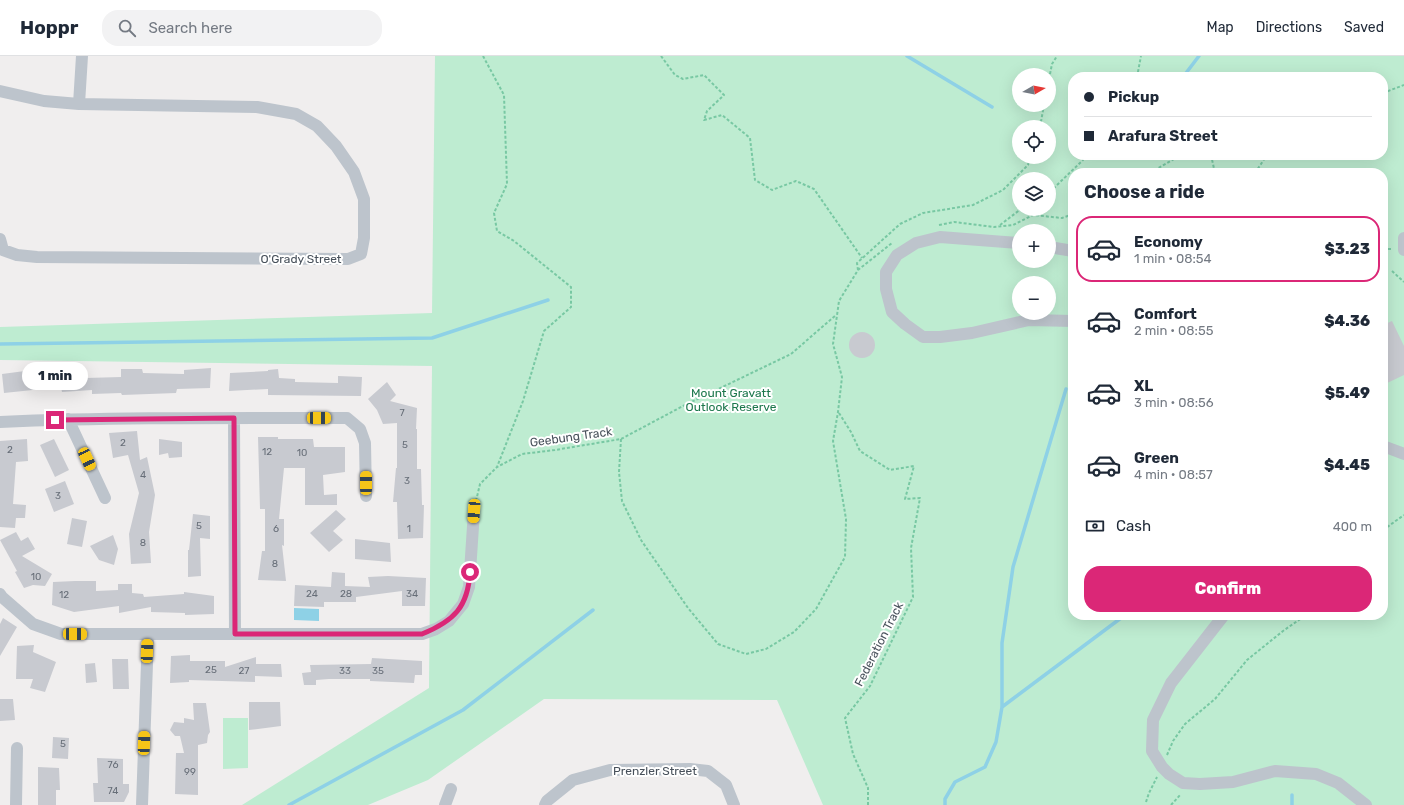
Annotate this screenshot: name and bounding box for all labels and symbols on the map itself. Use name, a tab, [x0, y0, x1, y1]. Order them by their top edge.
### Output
north arrow	[1012, 68, 1056, 112]
street label: O'Grady Street	[260, 252, 342, 266]
callout: 1 min	[22, 362, 88, 390]
park label: Mount Gravatt Outlook Reserve	[686, 386, 777, 414]
house number: 7	[399, 407, 405, 419]
route end	[46, 411, 64, 429]
car	[307, 412, 331, 424]
street label: Geebung Track	[529, 424, 614, 450]
house number: 2	[120, 437, 126, 449]
house number: 5	[402, 439, 408, 451]
house number: 2	[7, 444, 13, 456]
car	[76, 446, 98, 472]
house number: 12	[262, 446, 272, 458]
house number: 10	[297, 447, 307, 459]
house number: 4	[140, 469, 146, 481]
car	[360, 471, 372, 495]
house number: 3	[404, 475, 410, 487]
house number: 3	[55, 490, 61, 502]
car	[467, 499, 481, 523]
house number: 5	[196, 520, 202, 532]
house number: 6	[273, 523, 279, 535]
house number: 1	[407, 523, 411, 535]
house number: 8	[140, 537, 146, 549]
house number: 8	[272, 558, 278, 570]
route start	[461, 563, 479, 581]
house number: 10	[31, 571, 41, 583]
house number: 24	[306, 588, 318, 600]
house number: 28	[340, 588, 352, 600]
house number: 34	[406, 588, 418, 600]
house number: 12	[59, 589, 69, 601]
street label: Federation Track	[852, 599, 907, 688]
car	[63, 628, 87, 640]
car	[141, 639, 153, 663]
house number: 25	[205, 664, 217, 676]
house number: 27	[239, 665, 250, 677]
house number: 33	[339, 665, 351, 677]
house number: 35	[372, 665, 384, 677]
car	[138, 731, 150, 755]
house number: 5	[60, 738, 66, 750]
house number: 76	[108, 759, 118, 771]
street label: Prenzler Street	[613, 764, 697, 778]
house number: 99	[184, 766, 196, 778]
house number: 74	[108, 785, 119, 797]

